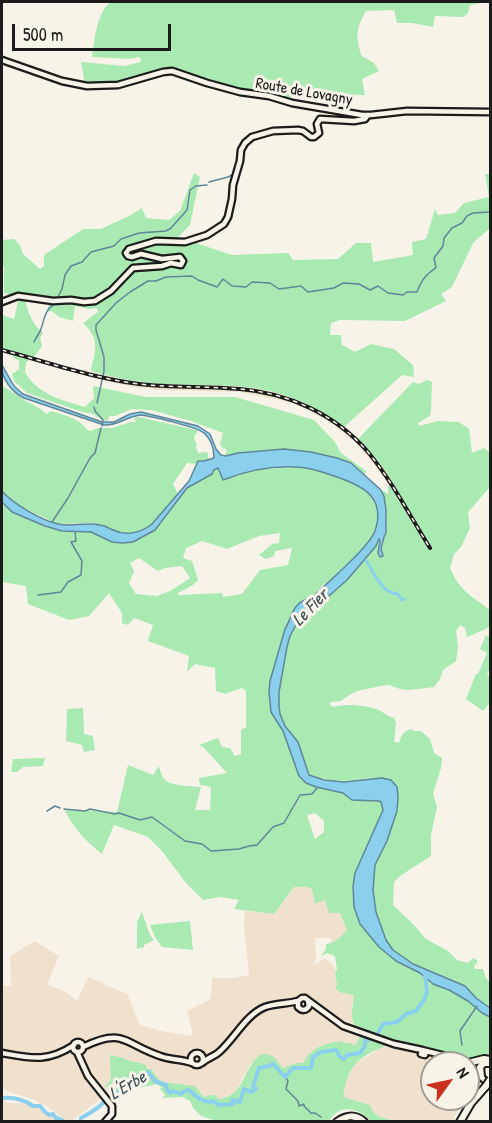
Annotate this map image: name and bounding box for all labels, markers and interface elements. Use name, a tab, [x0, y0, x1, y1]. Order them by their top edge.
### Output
scale bar	[15, 12, 174, 50]
text: 500 m	[23, 22, 63, 47]
street label: Route de Lovagny	[254, 74, 354, 110]
water label: Le Fier	[288, 585, 334, 631]
north arrow	[420, 1051, 480, 1111]
text: N	[452, 1063, 475, 1082]
water label: L'Erbe	[106, 1067, 150, 1105]

